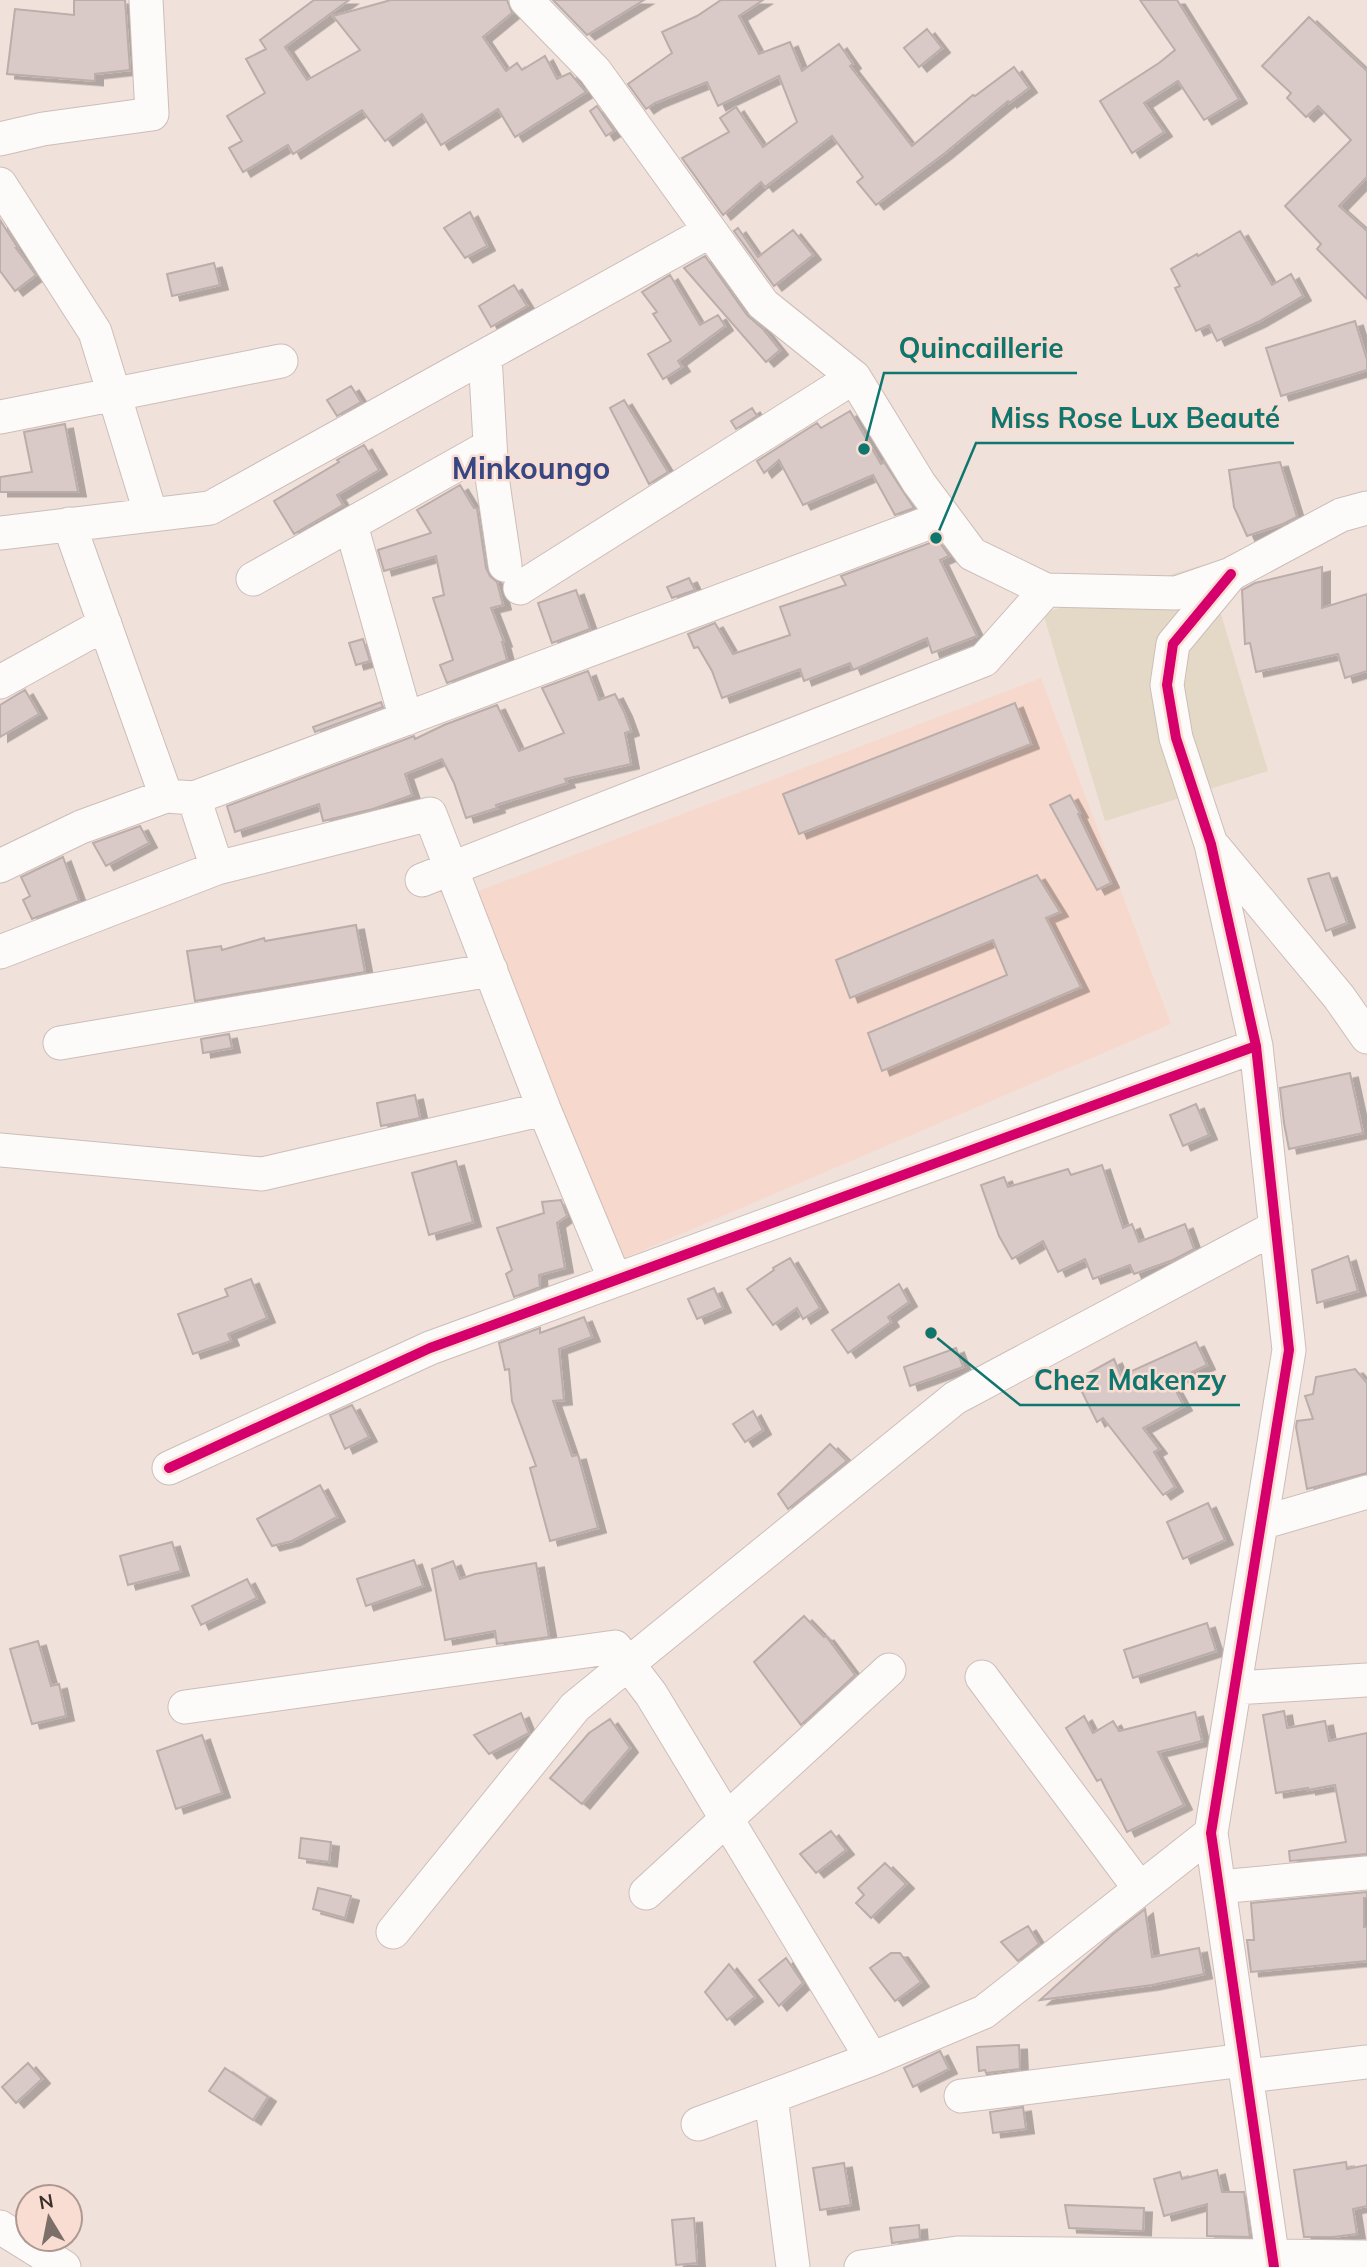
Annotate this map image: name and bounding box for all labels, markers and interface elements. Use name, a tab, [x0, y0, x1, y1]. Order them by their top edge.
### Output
callout: Quincaillerie	[884, 324, 1077, 373]
text: Quincaillerie	[898, 330, 1064, 365]
callout: Miss Rose Lux Beauté	[976, 394, 1294, 443]
text: Miss Rose Lux Beauté	[990, 400, 1280, 435]
district label: Minkoungo	[452, 449, 610, 487]
callout: Chez Makenzy	[1020, 1356, 1240, 1405]
text: Chez Makenzy	[1034, 1362, 1227, 1397]
north arrow	[14, 2183, 84, 2253]
text: N	[37, 2188, 55, 2214]

